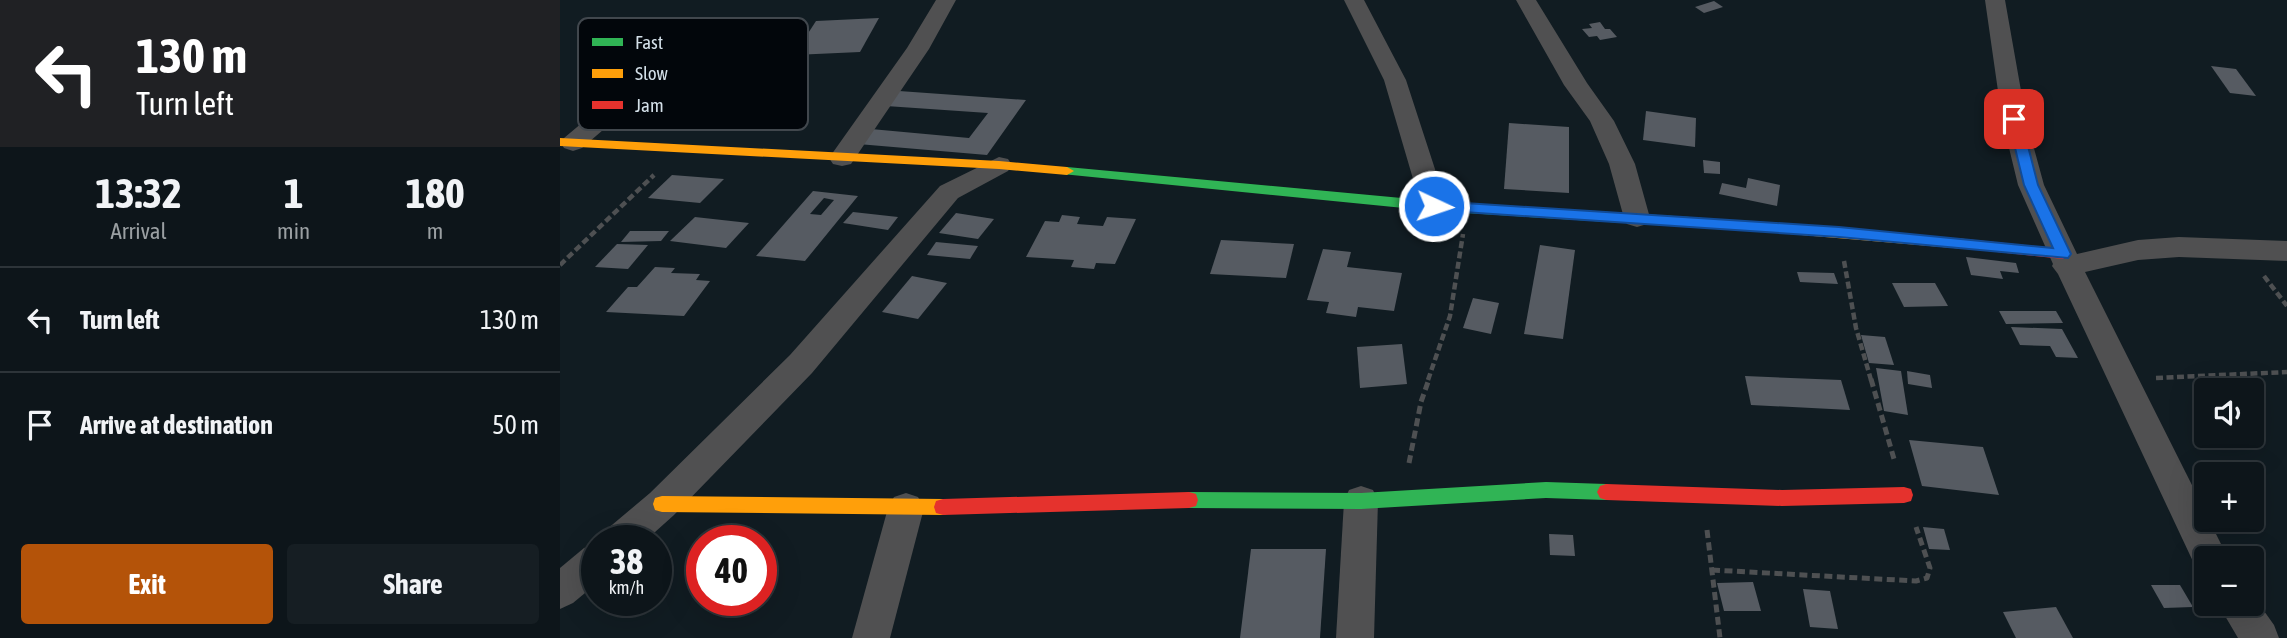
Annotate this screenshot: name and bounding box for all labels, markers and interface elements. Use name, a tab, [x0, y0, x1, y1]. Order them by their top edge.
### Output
legend	[578, 18, 808, 130]
text: 130 m	[136, 27, 247, 83]
icon: left	[21, 28, 112, 119]
text: Fast	[635, 31, 663, 53]
text: Slow	[635, 62, 669, 84]
text: Turn left	[136, 85, 234, 122]
pin	[1984, 89, 2044, 149]
text: Jam	[635, 94, 664, 116]
icon: arrive	[1995, 100, 2033, 138]
text: 13:32	[95, 169, 182, 217]
text: 1	[284, 169, 303, 217]
text: 180	[405, 169, 465, 217]
position arrow	[1397, 169, 1471, 243]
text: Arrival	[110, 218, 167, 244]
text: min	[277, 218, 310, 244]
text: m	[427, 218, 443, 244]
icon: left	[21, 301, 59, 339]
text: Turn left	[80, 305, 160, 335]
text: 130 m	[480, 305, 539, 335]
map controls	[2194, 378, 2264, 616]
button: sound	[2194, 378, 2264, 448]
icon: arrive	[21, 406, 59, 444]
text: Arrive at destination	[80, 410, 273, 440]
text: 50 m	[492, 410, 539, 440]
button: +	[2194, 462, 2264, 532]
speed limit sign: 40	[686, 525, 777, 616]
text: 38	[610, 541, 643, 581]
button: Exit	[21, 544, 273, 624]
button: Share	[287, 544, 539, 624]
button: −	[2194, 546, 2264, 616]
text: km/h	[609, 577, 644, 598]

